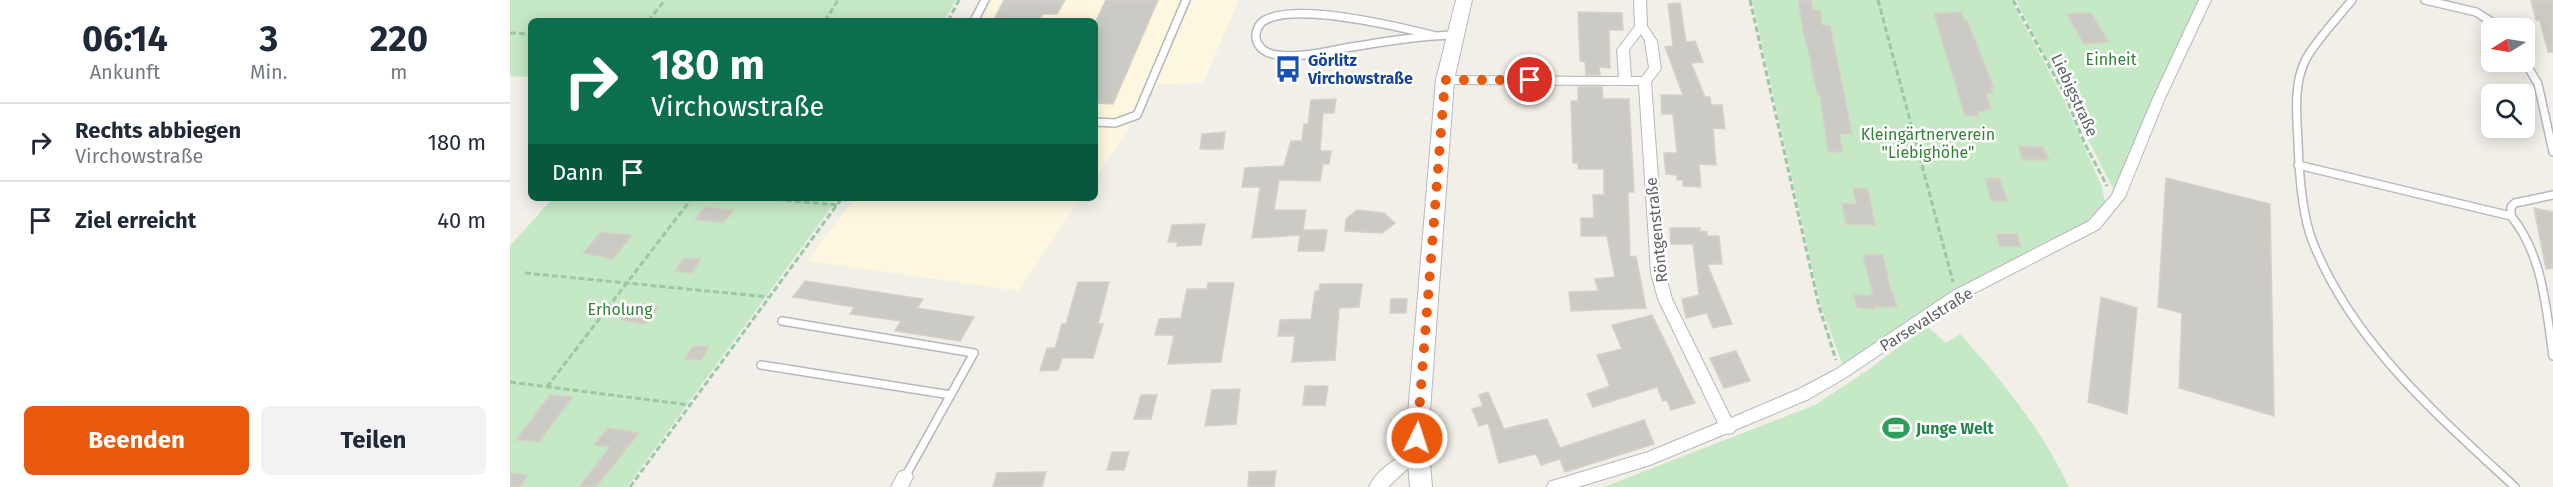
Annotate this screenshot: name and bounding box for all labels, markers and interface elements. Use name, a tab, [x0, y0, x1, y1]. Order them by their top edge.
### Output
text: 06:14	[82, 17, 168, 61]
text: 3	[259, 17, 278, 61]
text: 220	[370, 17, 428, 61]
north arrow	[2481, 18, 2535, 72]
map controls	[2481, 18, 2535, 138]
text: 180 m	[651, 40, 765, 90]
icon: right	[552, 42, 630, 120]
park label: Einheit	[2086, 50, 2137, 69]
place label: Görlitz Virchowstraße	[1307, 51, 1413, 88]
street label: Liebigstraße	[2047, 51, 2102, 140]
bus stop icon: Görlitz Virchowstraße	[1273, 54, 1303, 84]
pin	[1504, 54, 1555, 105]
text: Ankunft	[90, 60, 160, 84]
text: Min.	[250, 60, 288, 84]
text: m	[390, 60, 407, 84]
icon: arrive	[1513, 63, 1546, 96]
button: search	[2481, 84, 2535, 138]
text: Virchowstraße	[651, 91, 824, 123]
text: Rechts abbiegen	[75, 117, 241, 144]
park label: Kleingärtnerverein "Liebighöhe"	[1861, 125, 1995, 162]
icon: right	[24, 126, 57, 159]
text: 180 m	[427, 129, 486, 156]
text: Virchowstraße	[75, 144, 203, 168]
icon: arrive	[616, 156, 649, 189]
text: Dann	[552, 159, 604, 186]
street label: Röntgenstraße	[1642, 176, 1671, 283]
icon: arrive	[24, 204, 57, 237]
text: Ziel erreicht	[75, 207, 196, 234]
text: 40 m	[437, 207, 486, 234]
street label: Parsevalstraße	[1876, 283, 1976, 356]
park label: Erholung	[588, 300, 653, 319]
button: Beenden	[24, 406, 249, 475]
button: Teilen	[261, 406, 486, 475]
position arrow	[1385, 406, 1449, 470]
sports icon: Junge Welt	[1881, 413, 1911, 443]
place label: Junge Welt	[1915, 419, 1995, 438]

